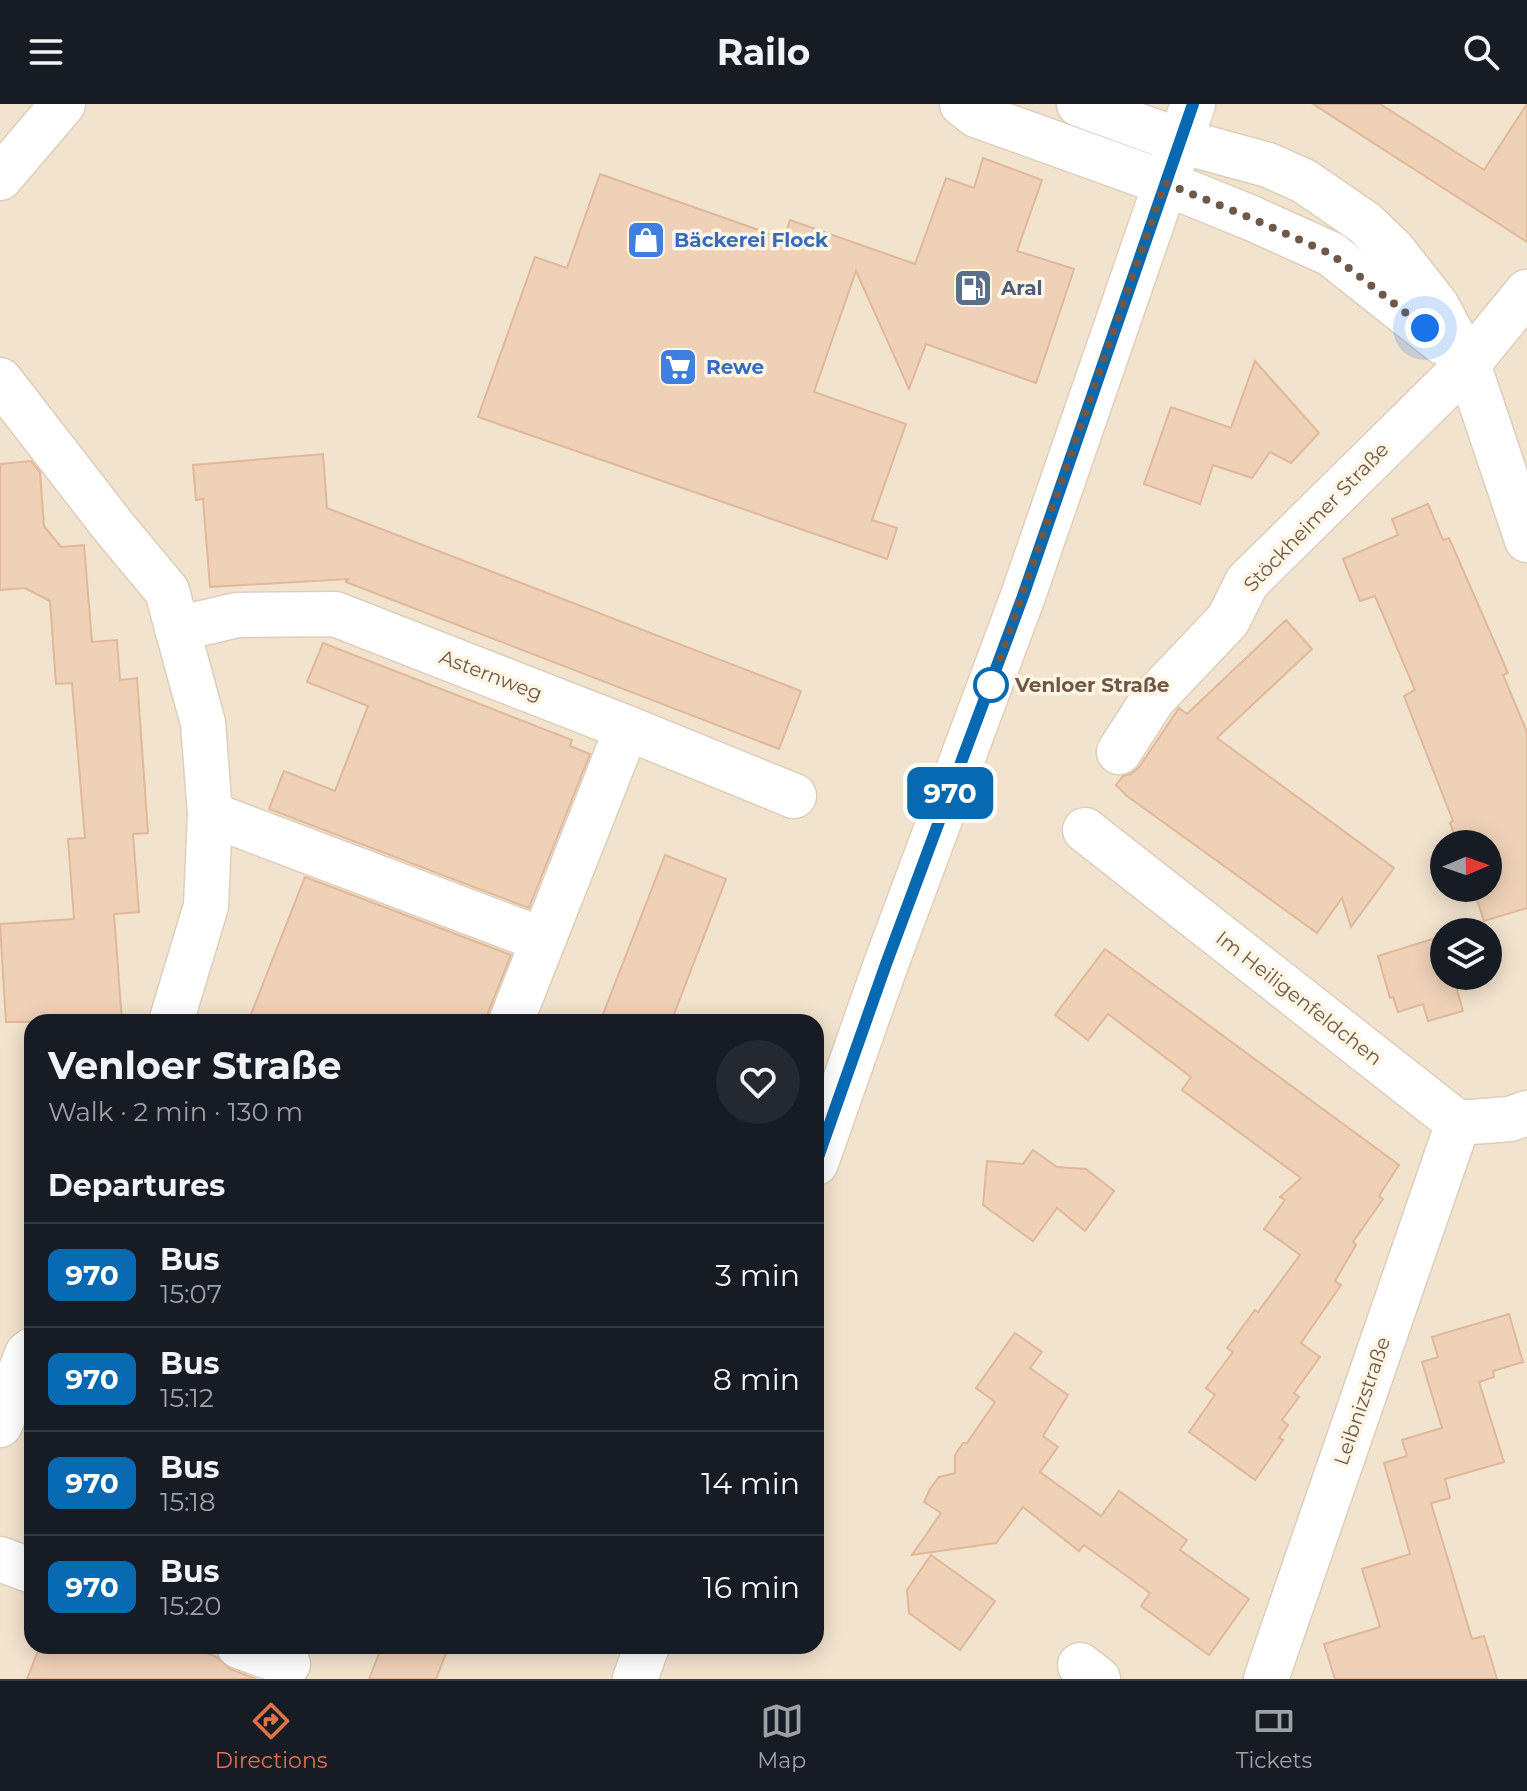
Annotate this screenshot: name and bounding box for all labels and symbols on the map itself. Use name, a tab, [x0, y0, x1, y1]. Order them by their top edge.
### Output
shop icon: Bäckerei Flock	[625, 219, 667, 261]
place label: Bäckerei Flock	[674, 228, 829, 252]
fuel station icon: Aral	[952, 267, 994, 309]
place label: Aral	[1000, 276, 1043, 300]
your location	[1405, 308, 1445, 348]
supermarket icon: Rewe	[657, 346, 699, 388]
place label: Rewe	[706, 355, 764, 379]
street label: Stöckheimer Straße	[1239, 437, 1393, 597]
street label: Asternweg	[436, 644, 546, 706]
marker: Venloer Straße	[974, 668, 1008, 702]
place label: Venloer Straße	[1014, 673, 1169, 697]
line badge: 970	[904, 767, 996, 819]
north arrow	[1430, 830, 1502, 902]
street label: Im Heiligenfeldchen	[1211, 926, 1387, 1070]
street label: Leibnizstraße	[1329, 1334, 1395, 1468]

